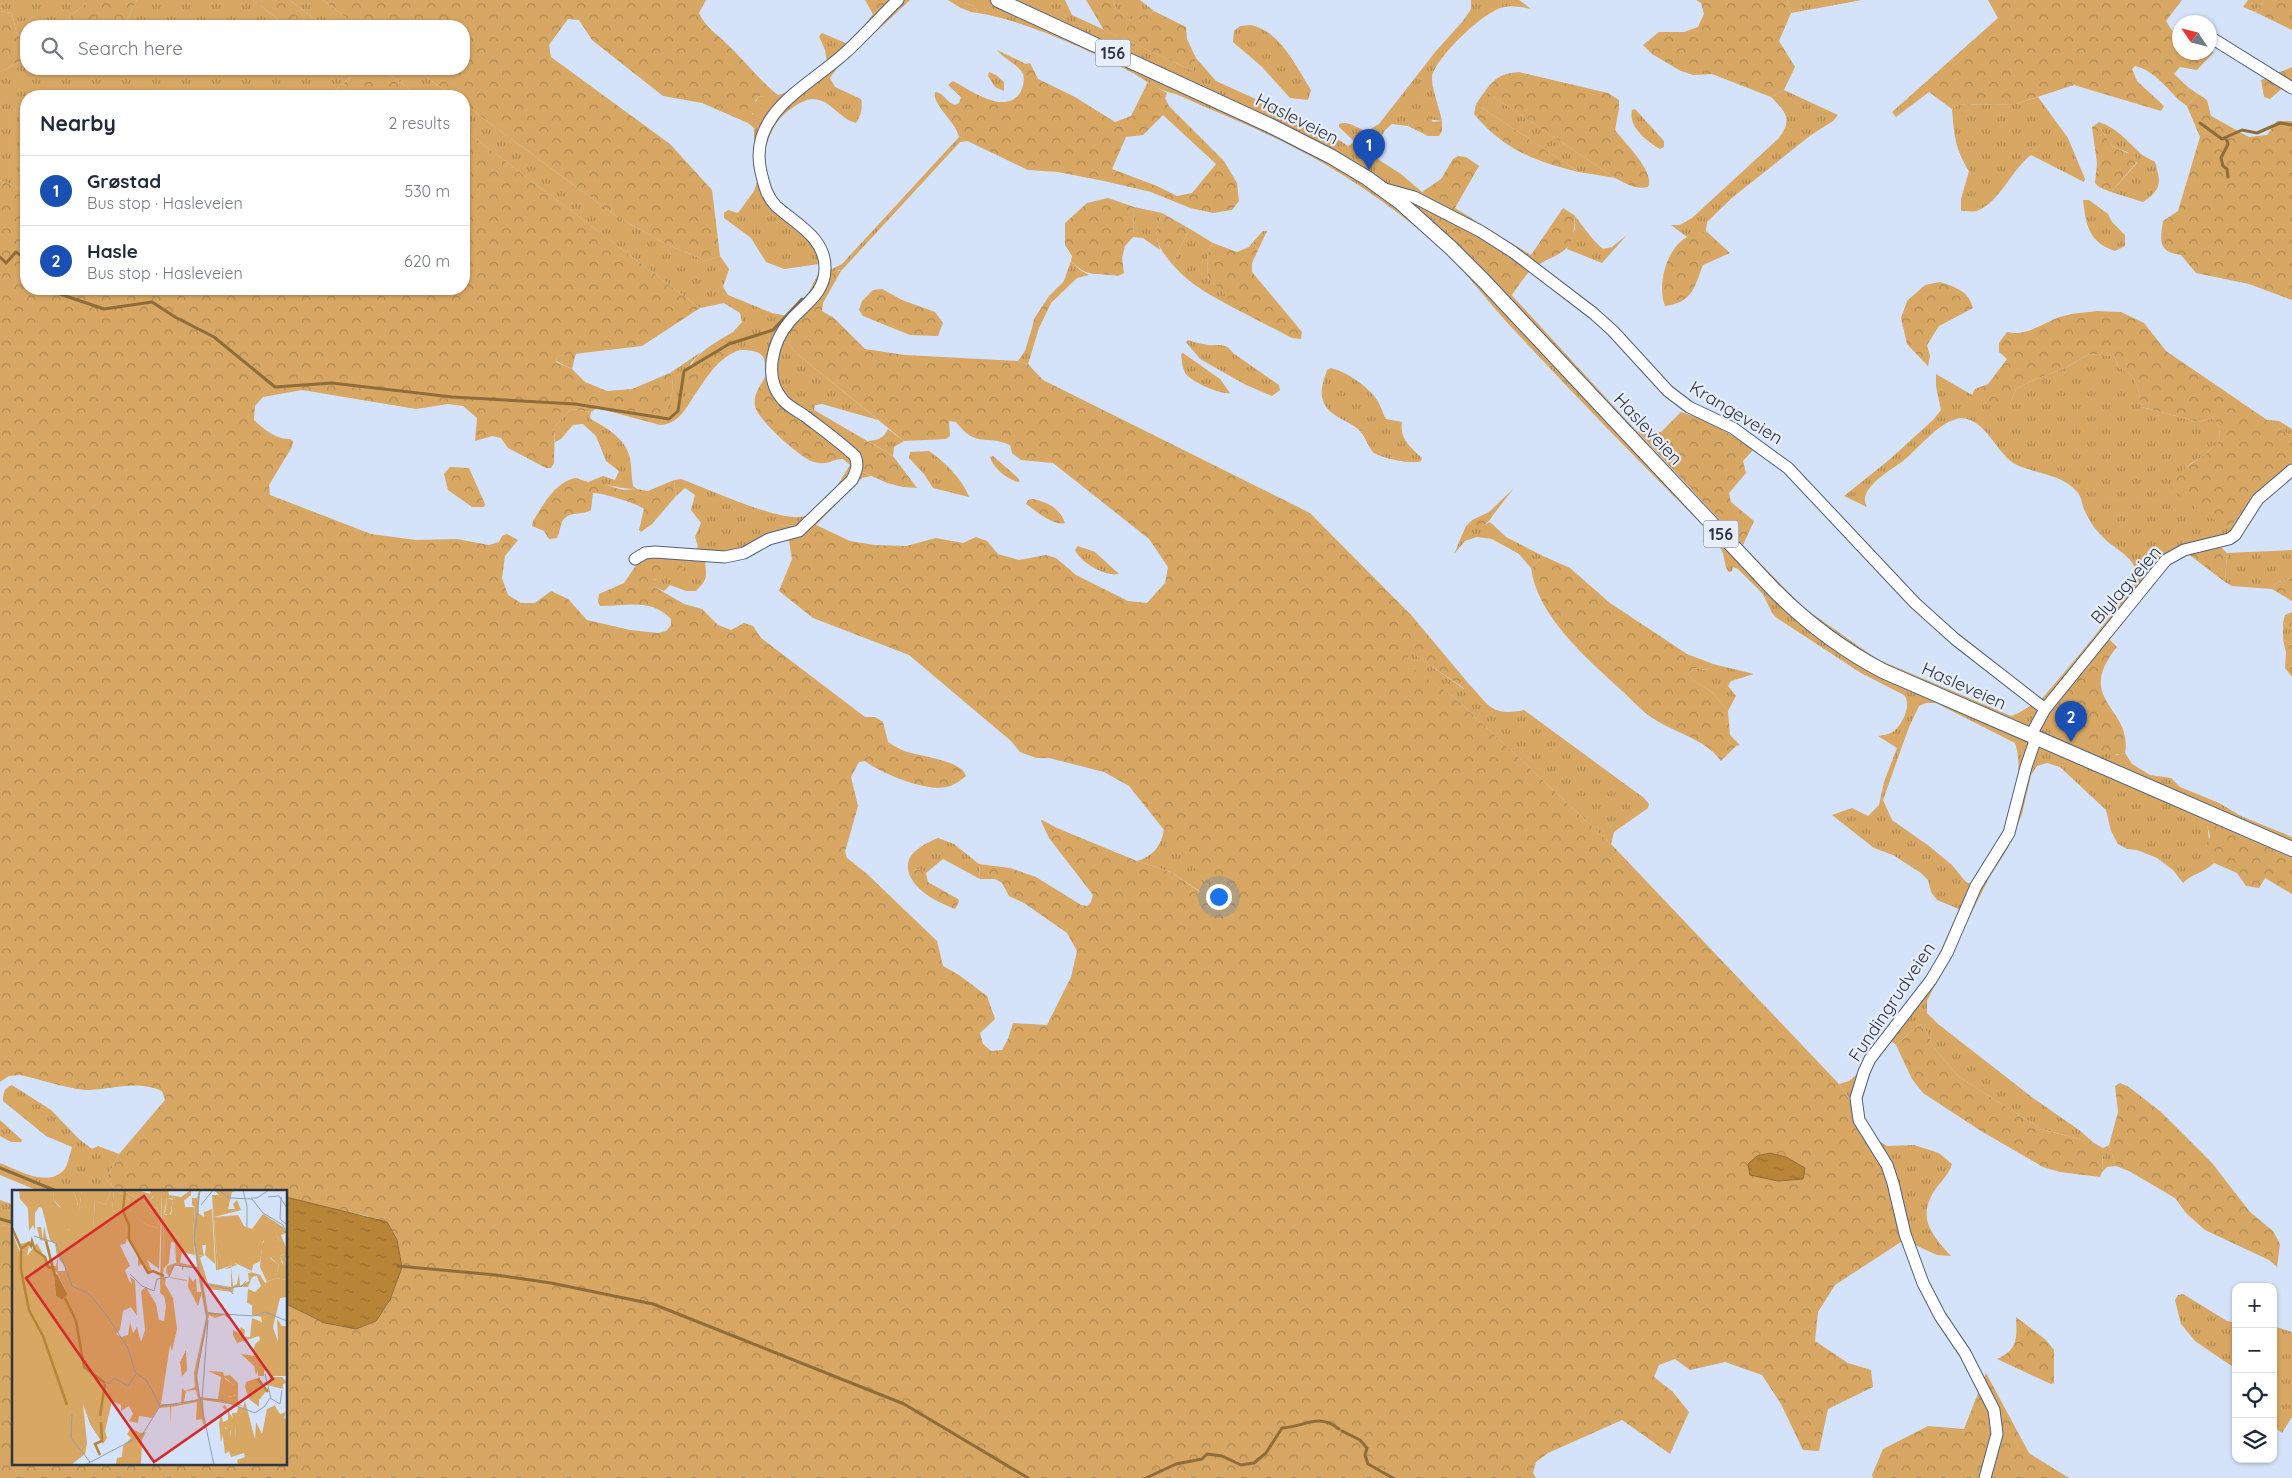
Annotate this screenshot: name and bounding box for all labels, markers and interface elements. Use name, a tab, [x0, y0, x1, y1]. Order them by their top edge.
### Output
north arrow	[2172, 15, 2217, 60]
search box	[20, 20, 470, 75]
icon: search	[38, 34, 66, 62]
text: Search here	[78, 36, 183, 60]
road number: 156	[1096, 40, 1130, 66]
street label: Hasleveien	[1252, 88, 1343, 149]
text: Nearby	[40, 110, 116, 136]
text: 2 results	[388, 113, 450, 133]
pin: 1	[1353, 129, 1385, 170]
text: Grøstad	[87, 169, 161, 193]
text: 1	[53, 181, 59, 201]
text: 530 m	[404, 181, 450, 201]
text: Bus stop · Hasleveien	[87, 193, 243, 213]
text: Hasle	[87, 239, 138, 263]
text: 2	[51, 251, 61, 271]
text: 620 m	[404, 251, 450, 271]
text: Bus stop · Hasleveien	[87, 263, 243, 283]
street label: Krangeveien	[1685, 376, 1787, 449]
street label: Hasleveien	[1609, 388, 1688, 470]
road number: 156	[1704, 520, 1738, 548]
street label: Blylagveien	[2085, 541, 2166, 628]
street label: Hasleveien	[1918, 657, 2010, 714]
pin: 2	[2055, 701, 2087, 742]
your location	[1206, 884, 1232, 910]
street label: Fundingrudveien	[1843, 938, 1940, 1066]
inset map	[12, 1190, 288, 1466]
map controls	[2232, 1283, 2277, 1463]
button: +	[2232, 1283, 2277, 1328]
button: −	[2232, 1328, 2277, 1373]
button: locate	[2232, 1373, 2277, 1418]
button: layers	[2232, 1418, 2277, 1463]

